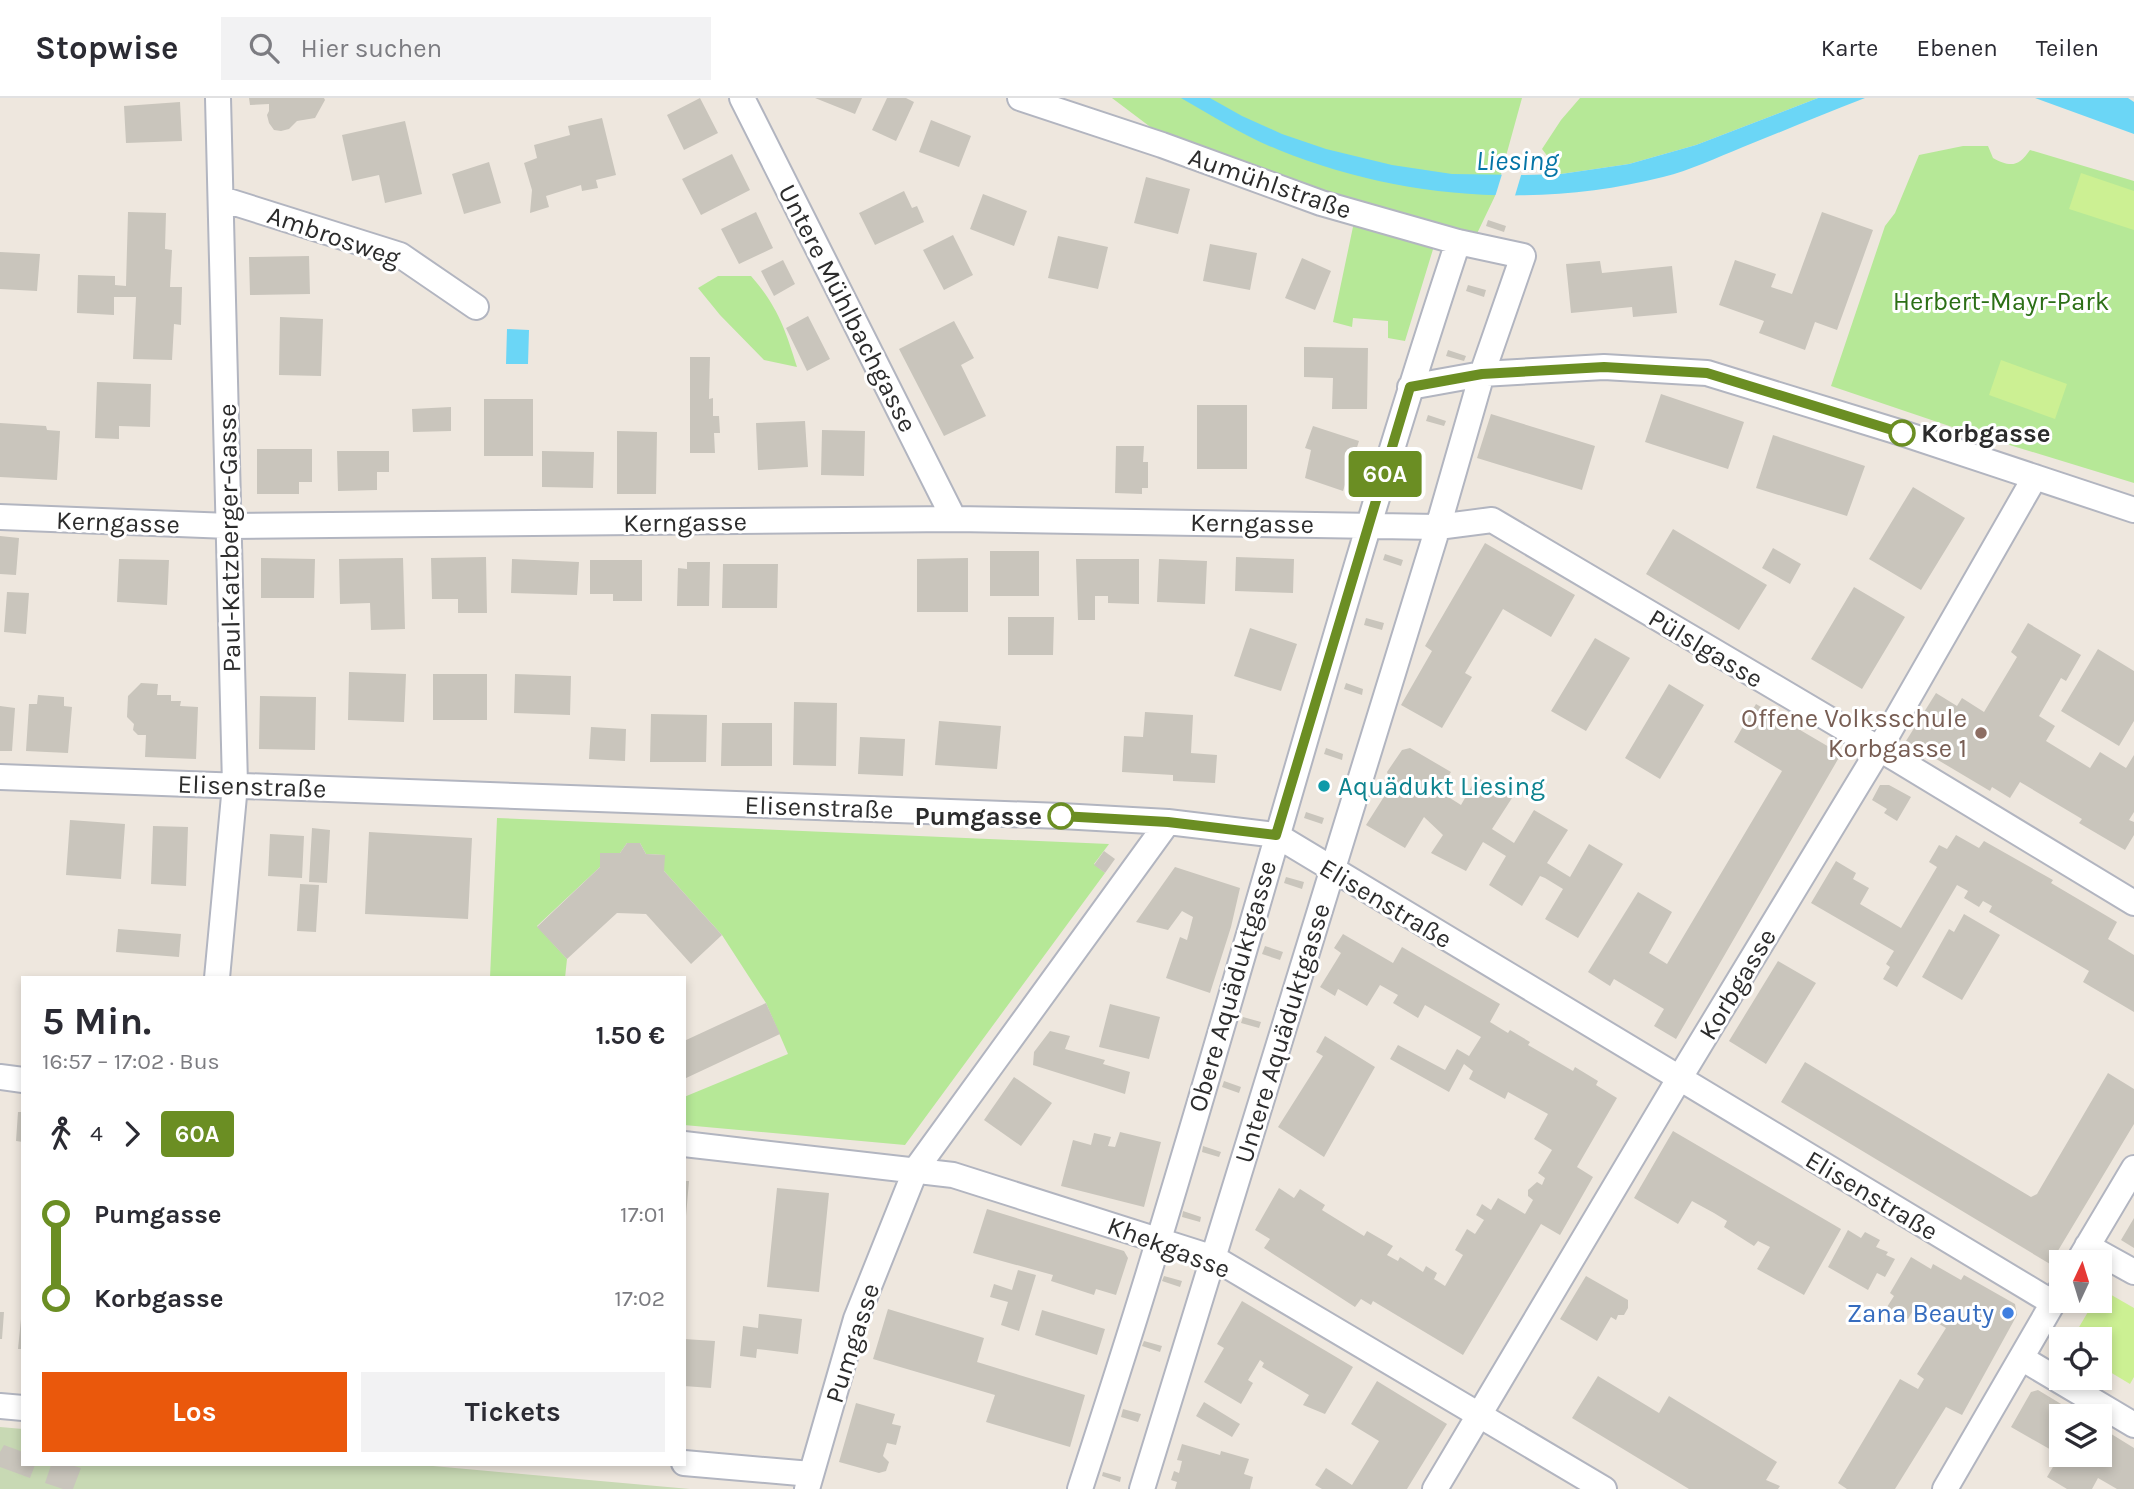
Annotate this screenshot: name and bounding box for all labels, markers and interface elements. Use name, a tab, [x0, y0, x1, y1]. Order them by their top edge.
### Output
search box	[221, 17, 711, 80]
text: Stopwise	[35, 29, 179, 67]
icon: search	[245, 29, 283, 67]
text: Hier suchen	[301, 33, 442, 64]
text: Karte	[1821, 34, 1878, 62]
text: Ebenen	[1916, 34, 1998, 62]
text: Teilen	[2036, 34, 2099, 62]
street label: Aumühlstraße	[1184, 141, 1355, 226]
water label: Liesing	[1476, 144, 1560, 177]
street label: Untere Mühlbachgasse	[772, 179, 924, 437]
street label: Ambrosweg	[263, 199, 405, 274]
park label: Herbert-Mayr-Park	[1893, 286, 2109, 317]
street label: Paul-Katzberger-Gasse	[212, 403, 247, 673]
place label: Korbgasse	[1921, 418, 2050, 449]
marker: Korbgasse	[1889, 420, 1915, 446]
line badge: 60A	[1345, 451, 1425, 497]
text: 60A	[1363, 460, 1407, 488]
street label: Kerngasse	[56, 505, 180, 540]
street label: Kerngasse	[623, 506, 747, 539]
street label: Kerngasse	[1190, 507, 1314, 540]
street label: Pülslgasse	[1643, 602, 1769, 695]
place label: Offene Volksschule Korbgasse 1	[1741, 703, 1967, 764]
marker: Offene Volksschule Korbgasse 1	[1973, 725, 1989, 741]
street label: Elisenstraße	[177, 768, 327, 805]
place label: Aquädukt Liesing	[1338, 771, 1545, 802]
marker: Aquädukt Liesing	[1316, 778, 1332, 794]
street label: Elisenstraße	[744, 789, 894, 826]
place label: Pumgasse	[914, 801, 1042, 832]
marker: Pumgasse	[1048, 803, 1074, 829]
street label: Elisenstraße	[1314, 852, 1458, 955]
street label: Obere Aquäduktgasse	[1182, 857, 1283, 1115]
street label: Untere Aquäduktgasse	[1228, 899, 1337, 1167]
street label: Korbgasse	[1692, 923, 1783, 1046]
text: 5 Min.	[42, 999, 151, 1044]
text: 1.50 €	[596, 1020, 665, 1051]
text: 16:57 – 17:02 · Bus	[42, 1048, 220, 1075]
icon: walk	[42, 1115, 80, 1153]
icon: forward	[113, 1115, 151, 1153]
text: 4	[90, 1120, 103, 1147]
text: 60A	[175, 1120, 220, 1148]
street label: Elisenstraße	[1800, 1144, 1944, 1247]
text: Pumgasse	[94, 1199, 222, 1230]
text: 17:01	[620, 1201, 665, 1228]
street label: Khekgasse	[1103, 1210, 1235, 1285]
north arrow	[2049, 1250, 2112, 1312]
map controls	[2049, 1250, 2112, 1467]
street label: Pumgasse	[819, 1279, 886, 1407]
text: Korbgasse	[94, 1283, 223, 1314]
text: 17:02	[614, 1285, 665, 1312]
place label: Zana Beauty	[1847, 1298, 1994, 1329]
marker: Zana Beauty	[2000, 1305, 2016, 1321]
button: locate	[2049, 1327, 2112, 1390]
button: Los	[42, 1372, 347, 1452]
button: Tickets	[361, 1372, 665, 1452]
button: layers	[2049, 1404, 2112, 1467]

